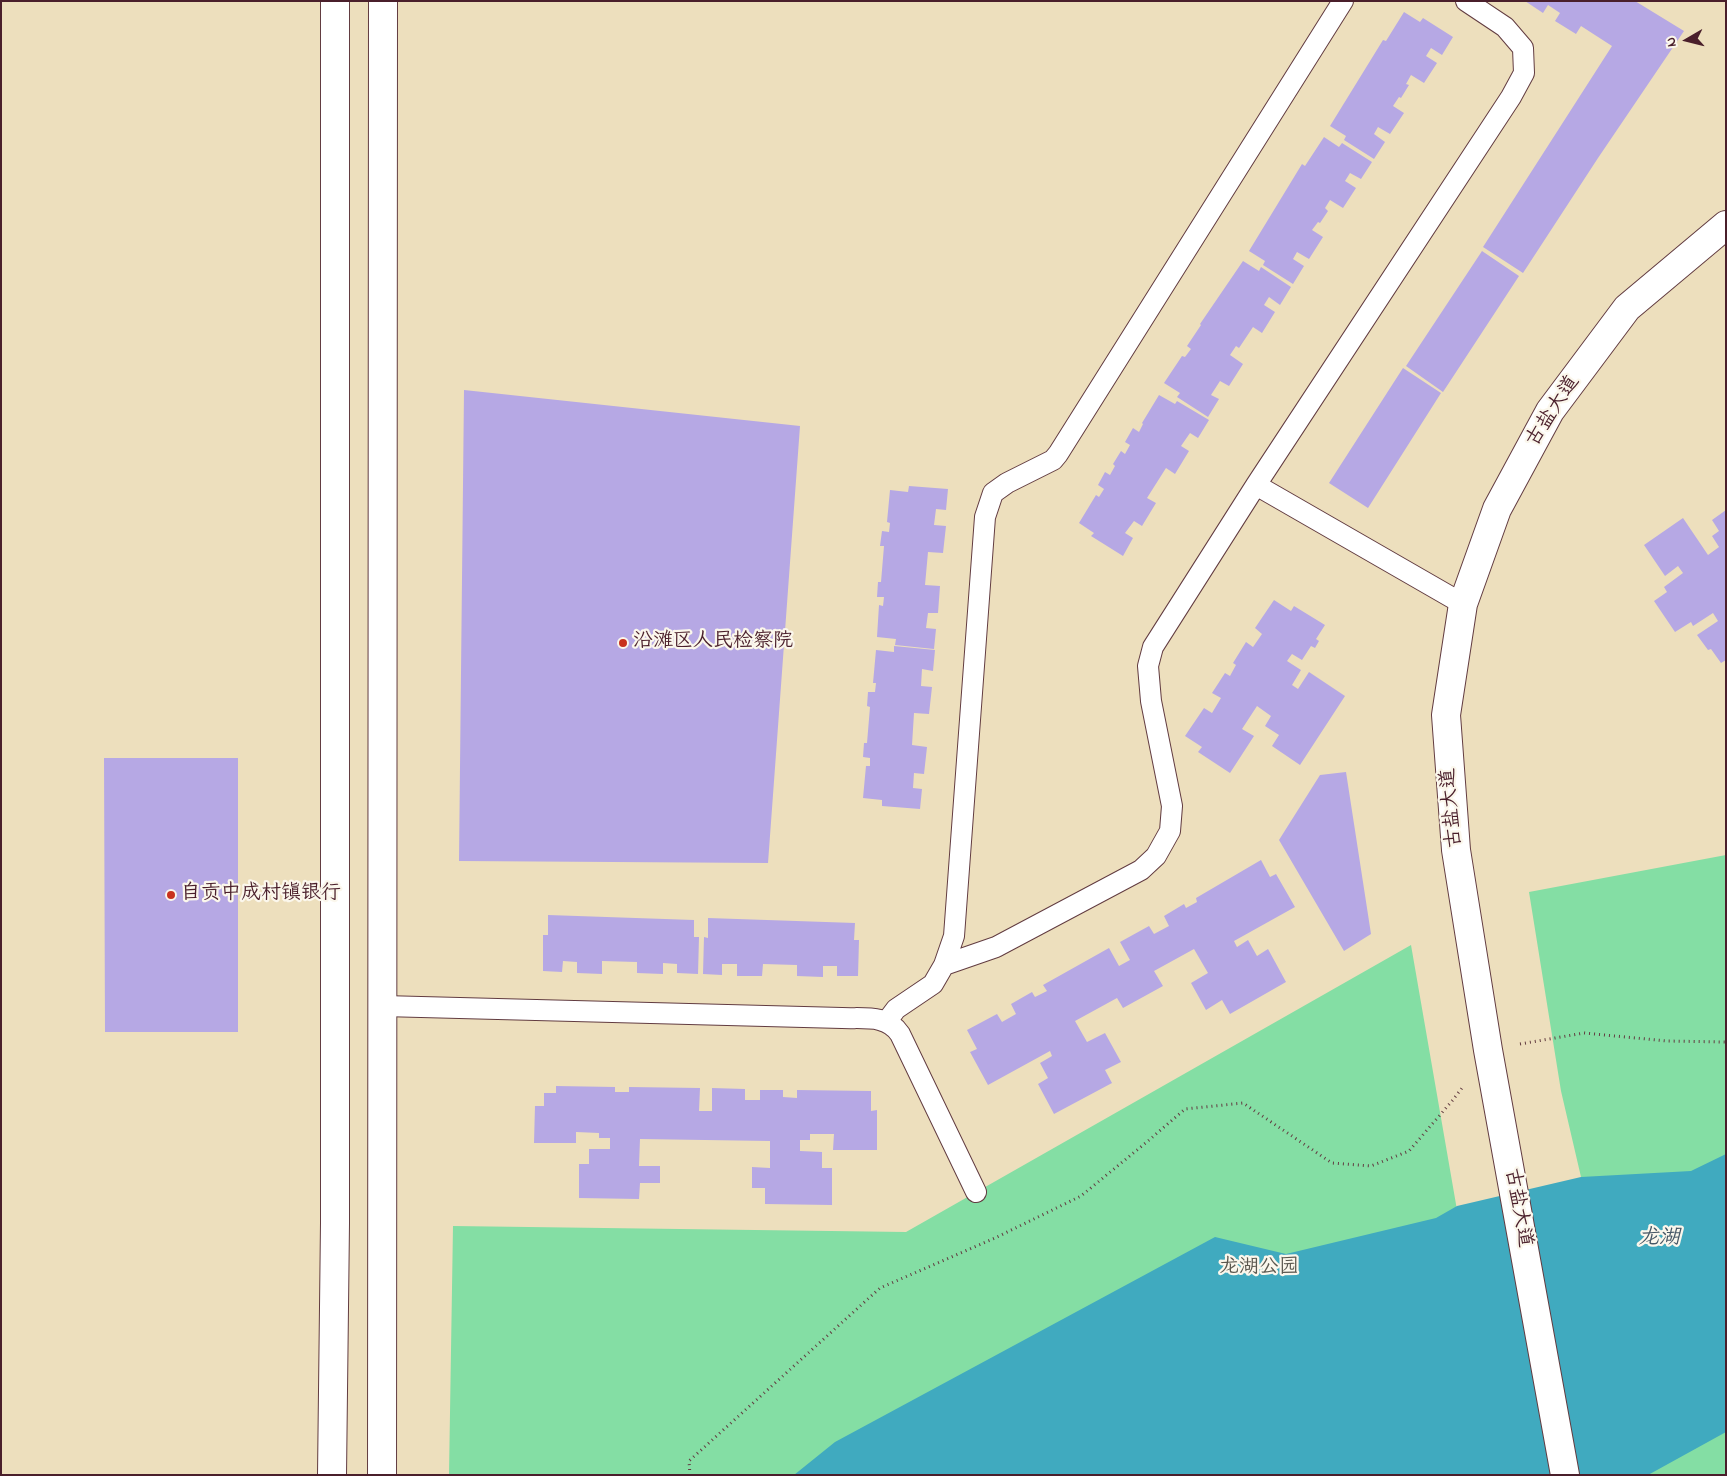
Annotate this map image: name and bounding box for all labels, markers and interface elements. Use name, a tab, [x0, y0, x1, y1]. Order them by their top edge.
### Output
north arrow	[1662, 15, 1712, 65]
text: N	[1661, 36, 1683, 48]
street label: 古盐大道	[1522, 372, 1586, 452]
place label: 沿滩区人民检察院	[633, 631, 793, 655]
marker: 沿滩区人民检察院	[617, 637, 629, 649]
street label: 古盐大道	[1438, 767, 1468, 849]
place label: 自贡中成村镇银行	[181, 883, 341, 907]
marker: 自贡中成村镇银行	[165, 889, 177, 901]
street label: 古盐大道	[1498, 1167, 1536, 1249]
water label: 龙湖	[1638, 1227, 1680, 1253]
park label: 龙湖公园	[1219, 1257, 1299, 1281]

